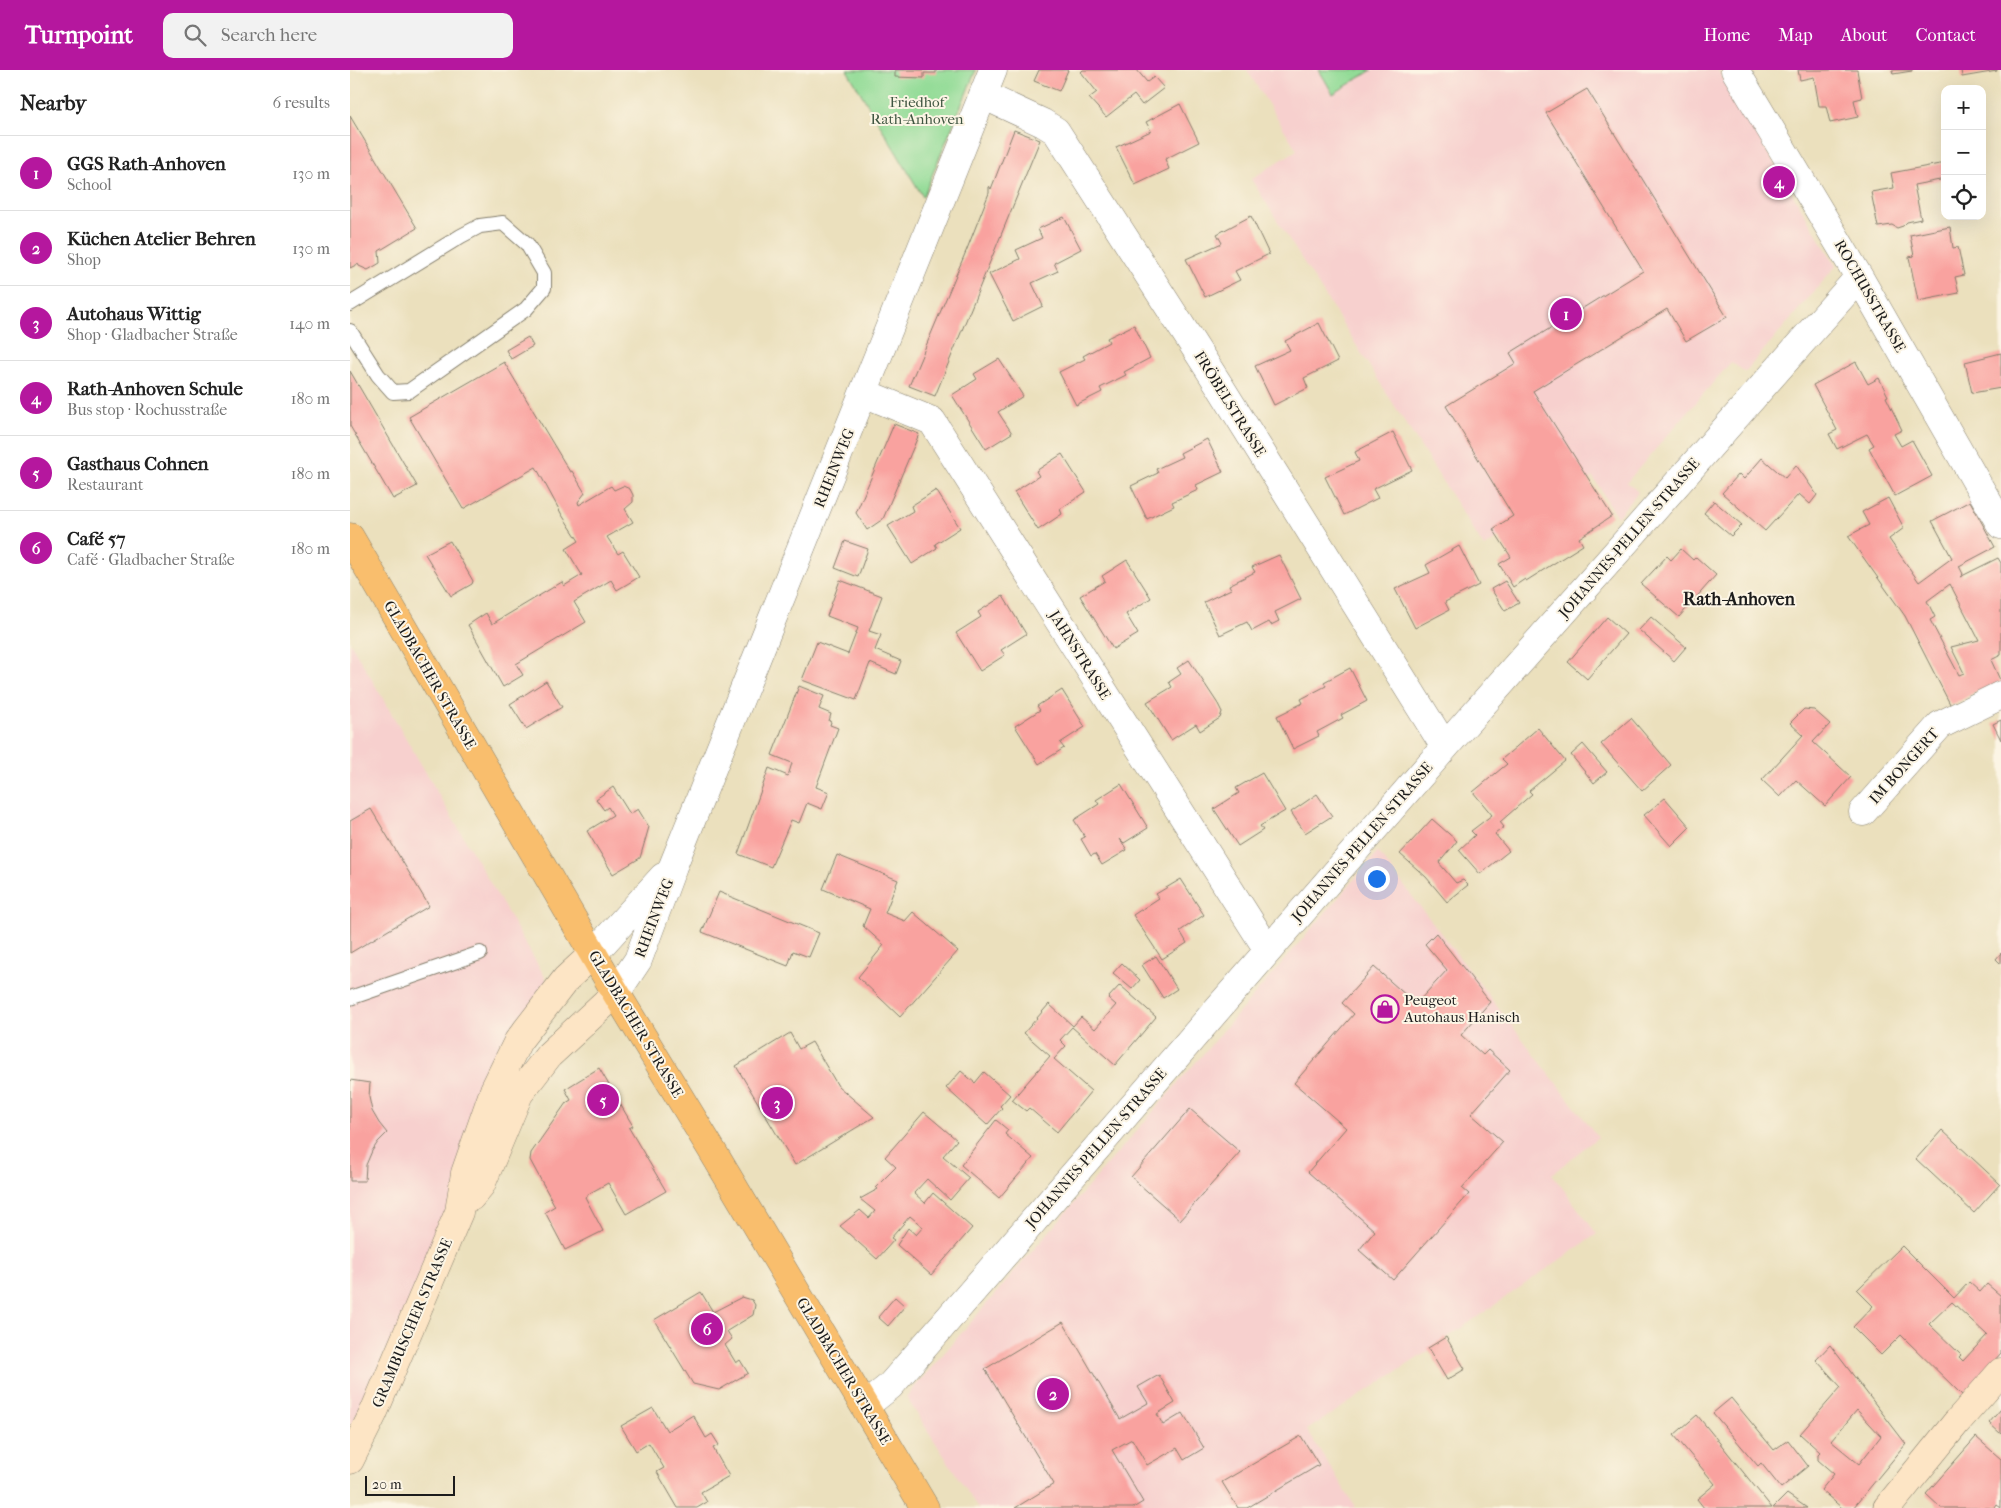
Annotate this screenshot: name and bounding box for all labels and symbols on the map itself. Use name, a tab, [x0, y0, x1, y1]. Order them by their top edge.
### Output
park label: Friedhof Rath-Anhoven	[870, 93, 964, 128]
pin: 4	[1763, 163, 1795, 201]
street label: ROCHUSSTRASSE	[1831, 237, 1909, 355]
pin: 1	[1550, 295, 1582, 333]
street label: FRÖBELSTRASSE	[1190, 348, 1270, 460]
street label: RHEINWEG	[810, 426, 858, 510]
street label: JOHANNES-PELLEN-STRASSE	[1554, 454, 1703, 622]
district label: Rath-Anhoven	[1683, 589, 1795, 610]
street label: GLADBACHER STRASSE	[380, 598, 480, 752]
street label: JAHNSTRASSE	[1045, 606, 1115, 703]
street label: IM BONGERT	[1865, 724, 1943, 808]
street label: JOHANNES-PELLEN-STRASSE	[1287, 758, 1436, 926]
your location	[1364, 866, 1390, 892]
street label: RHEINWEG	[631, 875, 678, 960]
street label: GLADBACHER STRASSE	[585, 947, 687, 1101]
place label: Peugeot Autohaus Hanisch	[1403, 991, 1520, 1026]
shop icon: Peugeot Autohaus Hanisch	[1370, 994, 1400, 1024]
street label: JOHANNES-PELLEN-STRASSE	[1021, 1064, 1170, 1232]
pin: 5	[587, 1081, 619, 1119]
pin: 3	[761, 1084, 793, 1122]
street label: GRAMBUSCHER STRASSE	[368, 1236, 456, 1410]
street label: GLADBACHER STRASSE	[793, 1294, 895, 1448]
pin: 6	[691, 1310, 723, 1348]
pin: 2	[1037, 1375, 1069, 1413]
scale bar	[365, 1473, 455, 1496]

